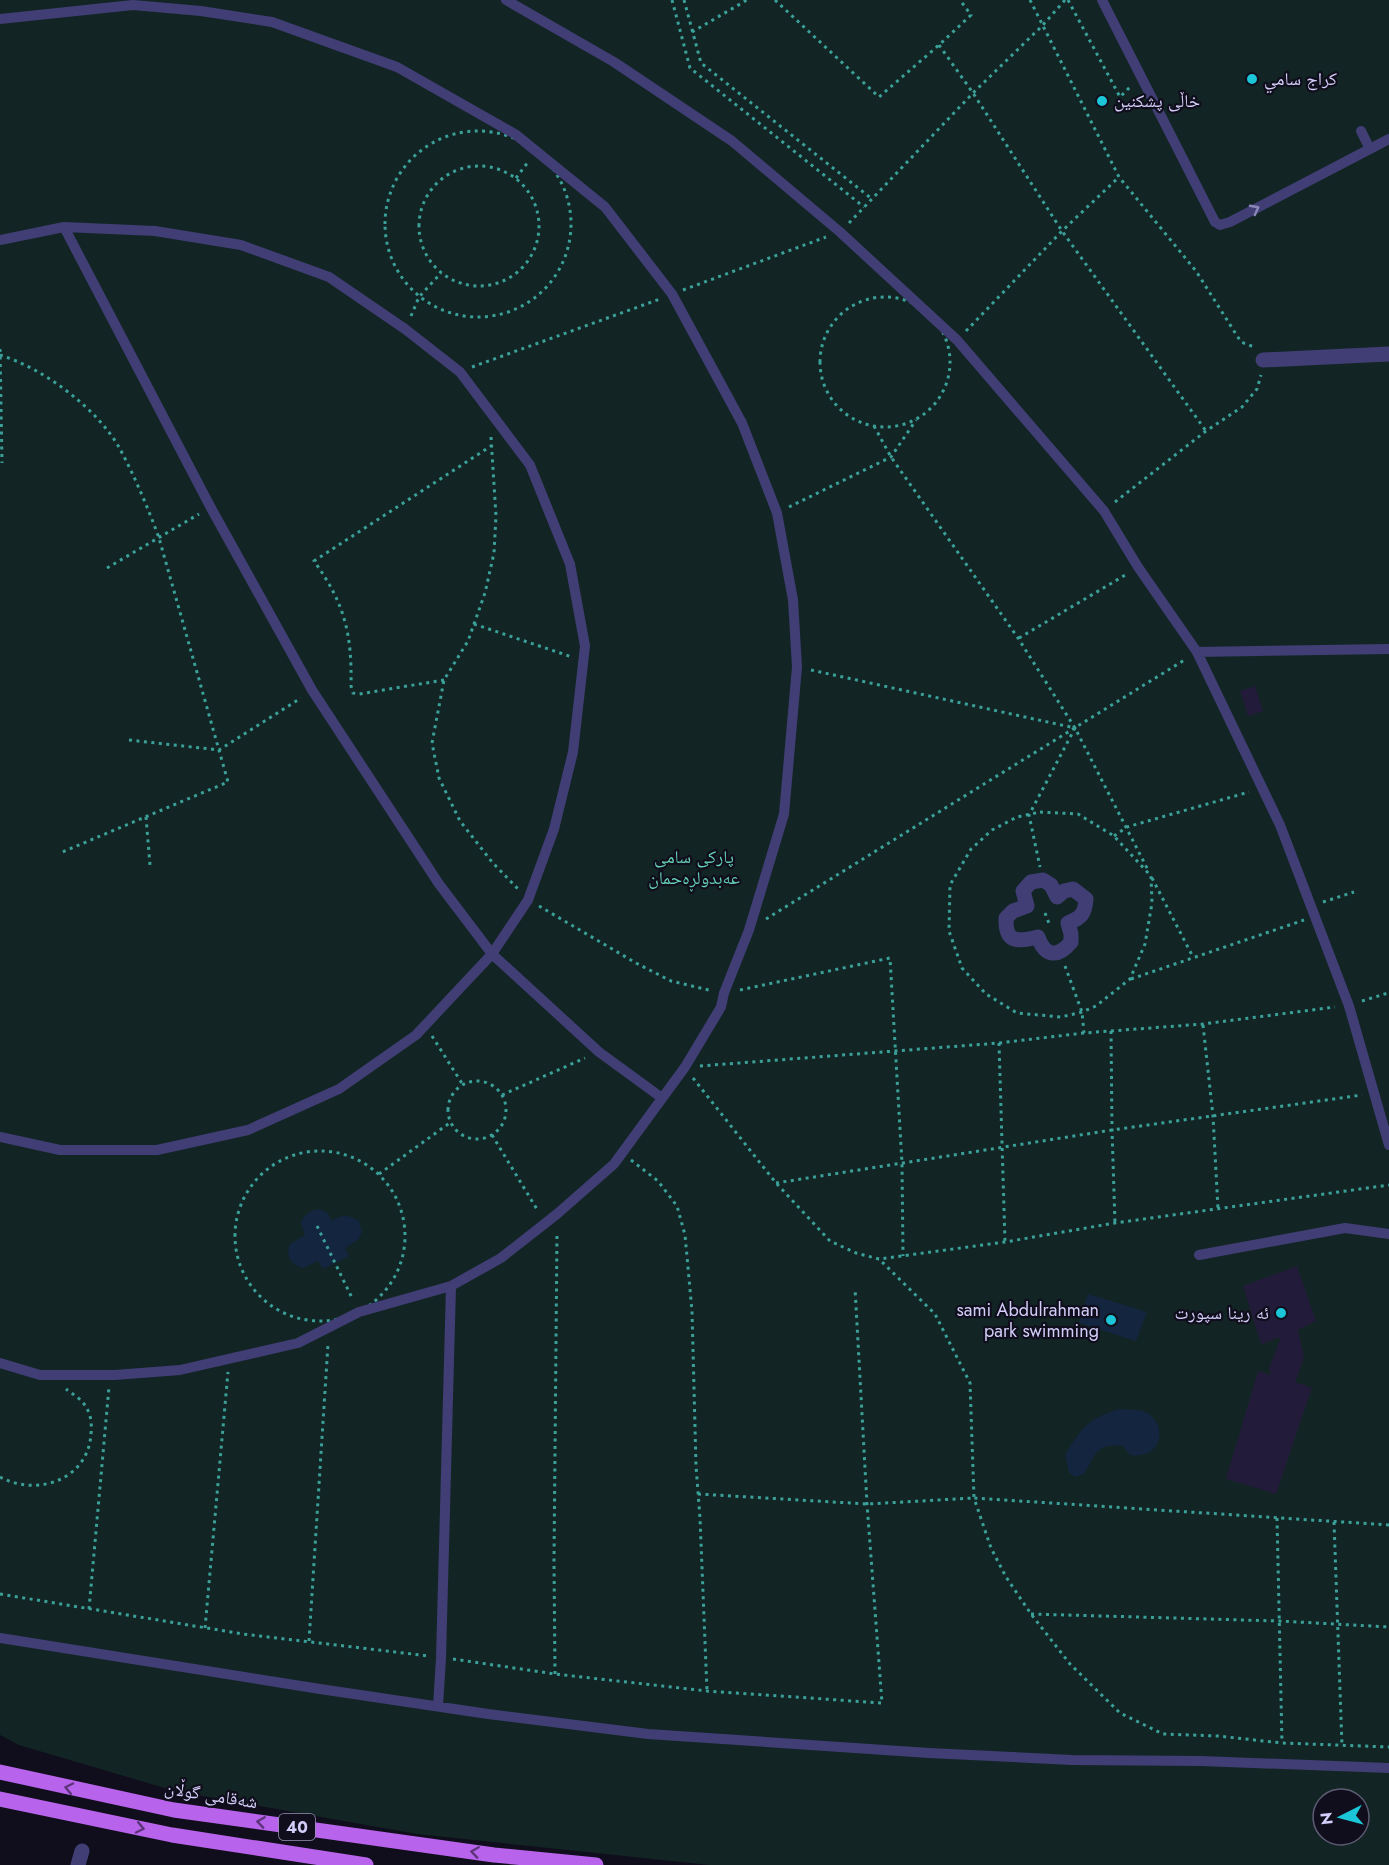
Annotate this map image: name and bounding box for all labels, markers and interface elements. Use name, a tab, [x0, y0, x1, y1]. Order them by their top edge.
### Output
place label: کراج سامي	[1264, 66, 1337, 94]
marker: کراج سامي	[1245, 72, 1259, 86]
place label: خاڵی پشکنین	[1114, 88, 1200, 114]
marker: خاڵی پشکنین	[1095, 94, 1109, 108]
one-way arrow	[1249, 205, 1259, 216]
park label: پارکی سامی عەبدولڕەحمان	[648, 844, 740, 892]
place label: sami Abdulrahman park swimming	[957, 1297, 1099, 1344]
place label: ئه رينا سپورت	[1175, 1300, 1269, 1326]
marker: ئه رينا سپورت	[1274, 1306, 1288, 1320]
marker: sami Abdulrahman park swimming	[1104, 1313, 1118, 1327]
street label: شەقامی گوڵان	[163, 1775, 259, 1815]
one-way arrow	[65, 1782, 75, 1795]
north arrow	[1311, 1787, 1371, 1847]
text: N	[1314, 1811, 1339, 1826]
road number: 40	[279, 1814, 315, 1840]
one-way arrow	[257, 1817, 266, 1829]
one-way arrow	[134, 1821, 144, 1834]
one-way arrow	[471, 1846, 480, 1858]

